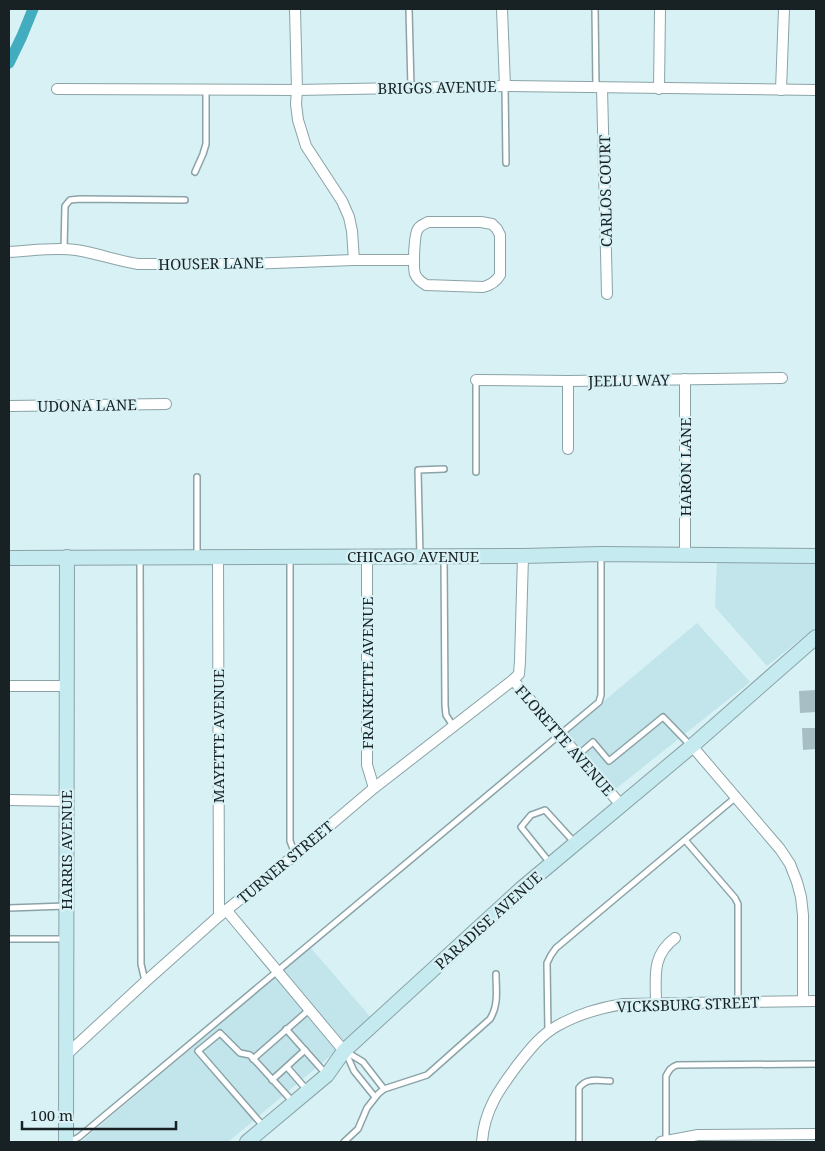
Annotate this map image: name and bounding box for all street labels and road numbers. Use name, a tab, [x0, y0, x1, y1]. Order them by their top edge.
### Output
street label: BRIGGS AVENUE	[377, 76, 497, 98]
street label: CARLOS COURT	[594, 135, 616, 247]
street label: HOUSER LANE	[158, 252, 264, 274]
street label: JEELU WAY	[587, 369, 671, 391]
street label: UDONA LANE	[37, 394, 137, 416]
street label: HARON LANE	[675, 417, 695, 517]
street label: CHICAGO AVENUE	[347, 546, 479, 566]
street label: FRANKETTE AVENUE	[357, 597, 377, 749]
street label: MAYETTE AVENUE	[208, 669, 228, 803]
street label: FLORETTE AVENUE	[511, 680, 619, 800]
street label: HARRIS AVENUE	[56, 790, 76, 910]
street label: TURNER STREET	[233, 816, 337, 908]
street label: PARADISE AVENUE	[430, 867, 546, 973]
street label: VICKSBURG STREET	[616, 992, 760, 1016]

